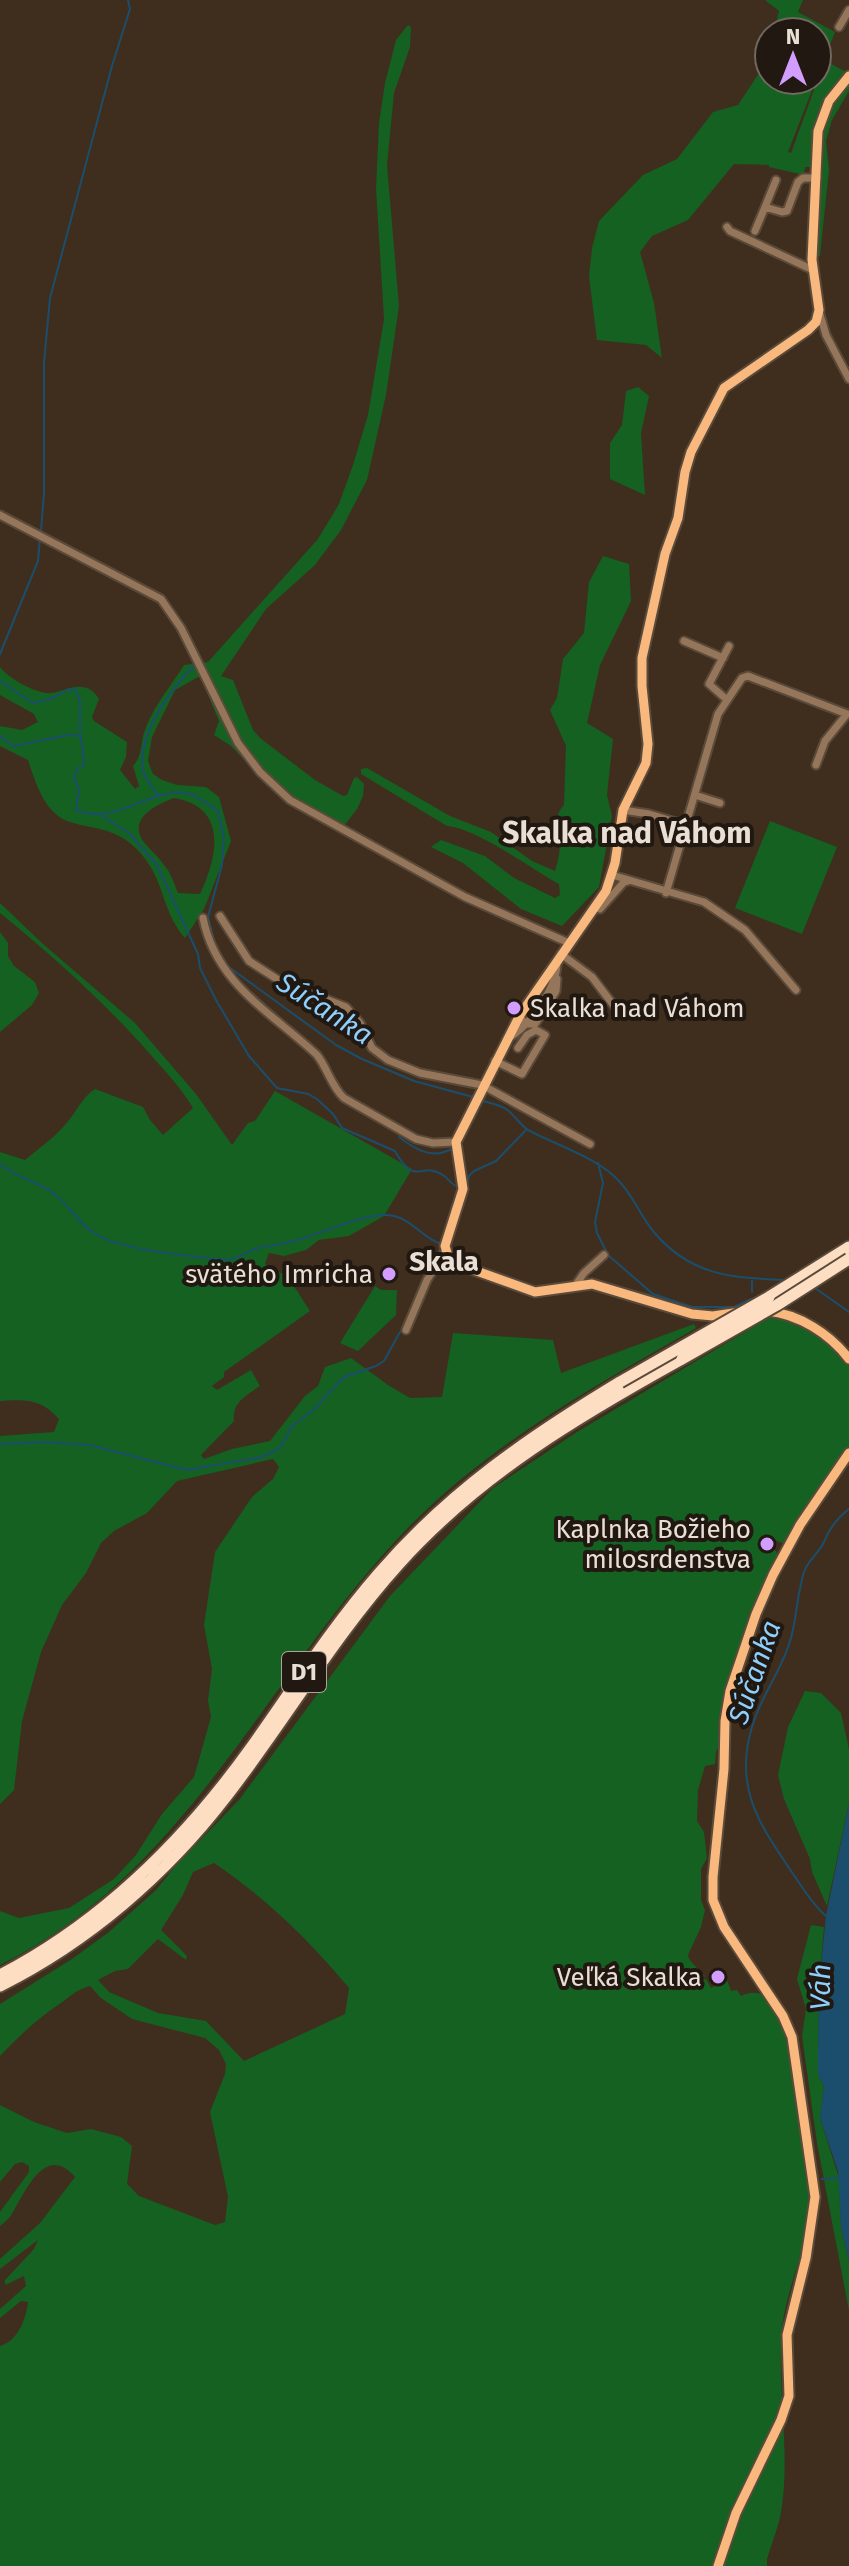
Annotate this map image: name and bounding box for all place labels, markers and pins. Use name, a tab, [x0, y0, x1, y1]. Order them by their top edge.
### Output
place label: Skalka nad Váhom	[530, 993, 745, 1024]
marker: Skalka nad Váhom	[505, 999, 523, 1017]
place label: svätého Imricha	[185, 1259, 373, 1290]
marker: svätého Imricha	[380, 1265, 398, 1283]
place label: Kaplnka Božieho milosrdenstva	[555, 1514, 751, 1575]
marker: Kaplnka Božieho milosrdenstva	[758, 1535, 776, 1553]
place label: Veľká Skalka	[557, 1962, 702, 1993]
marker: Veľká Skalka	[709, 1968, 727, 1986]

